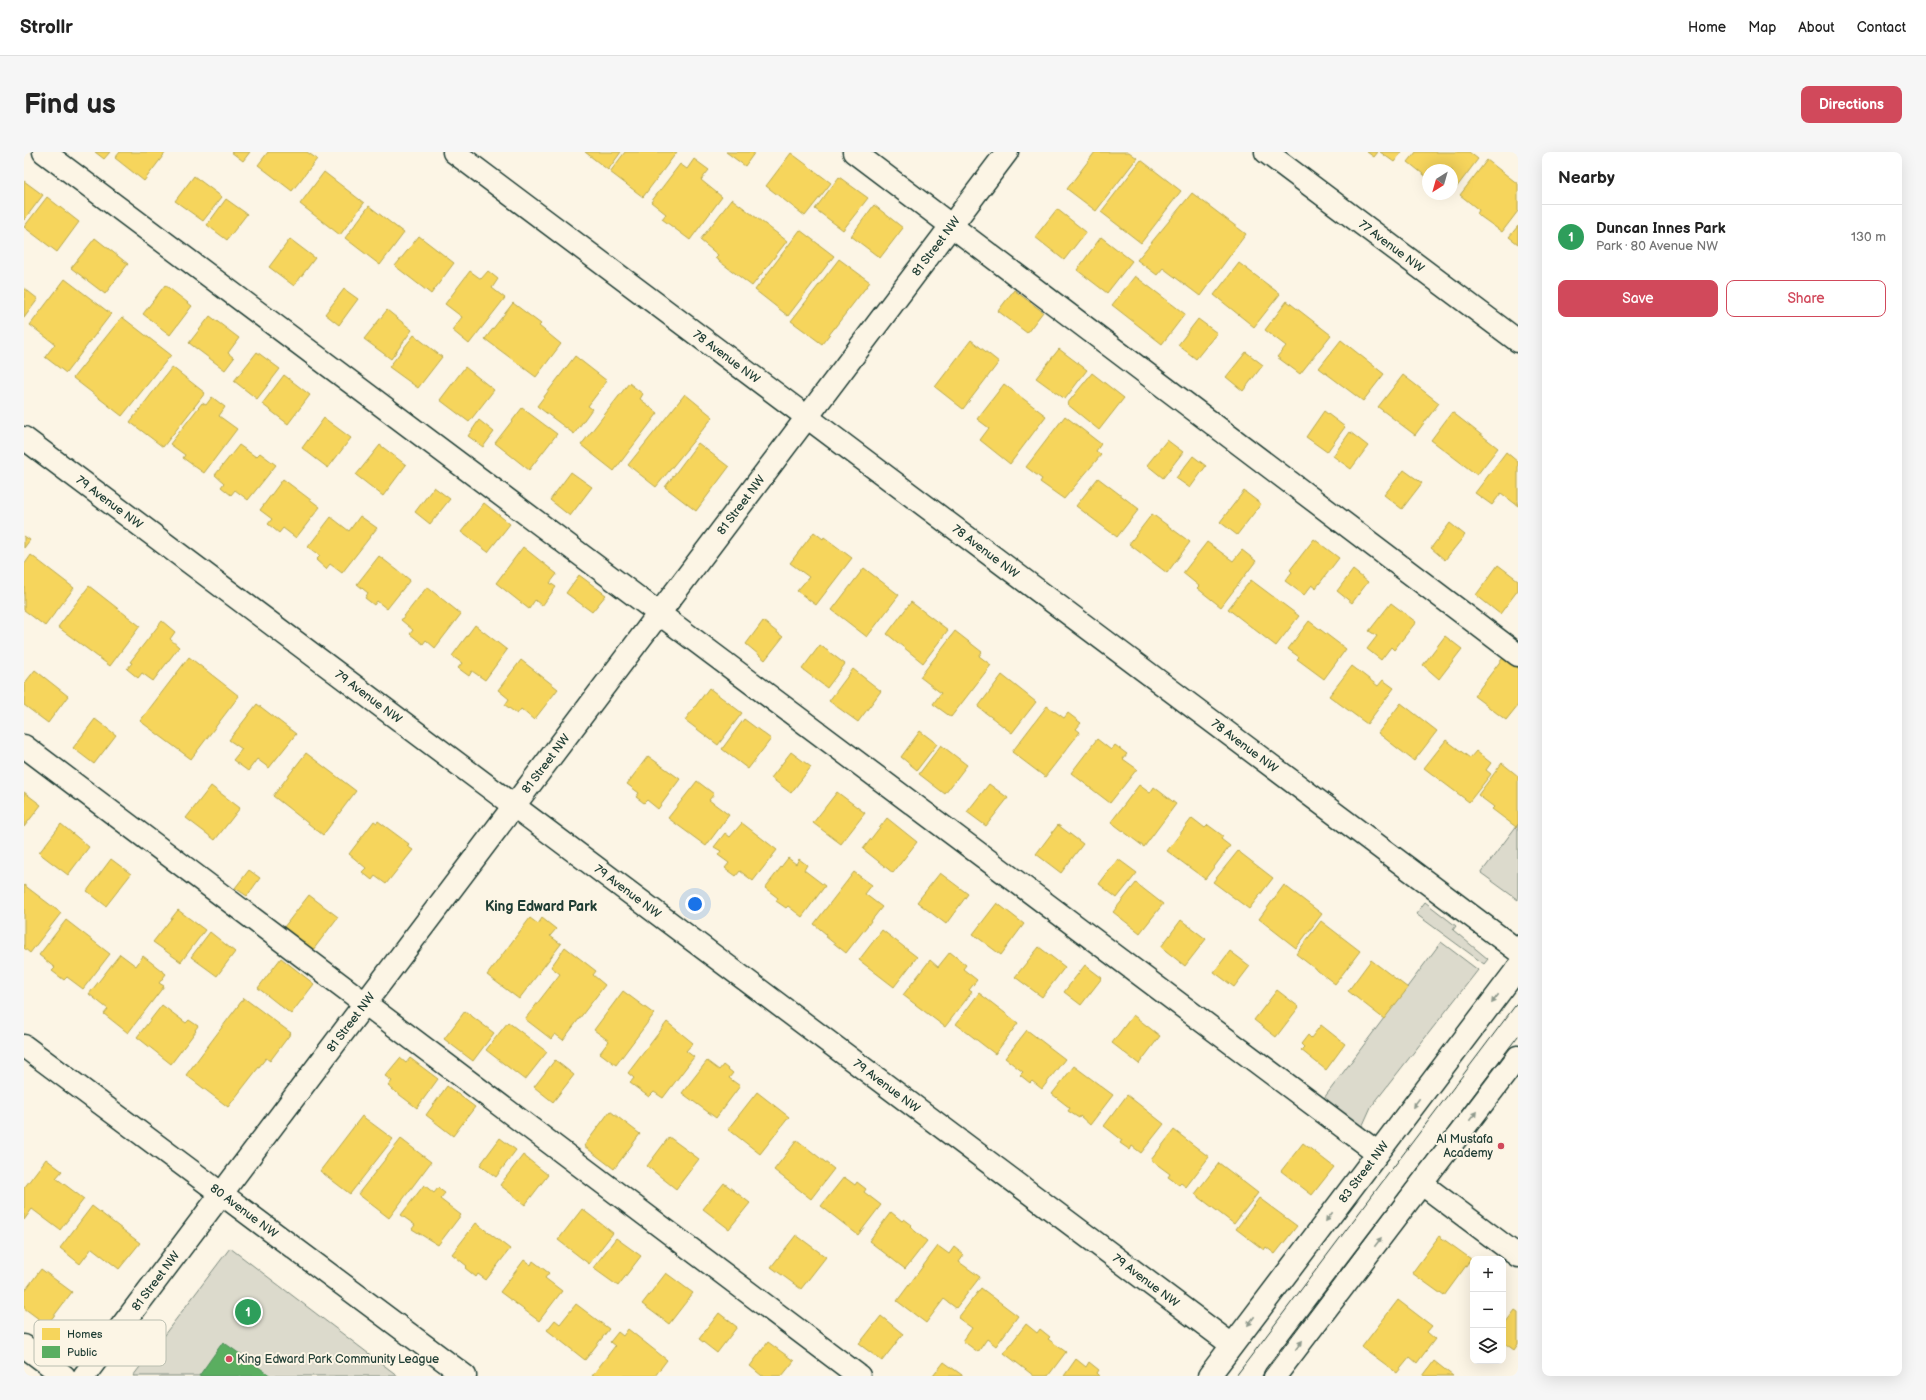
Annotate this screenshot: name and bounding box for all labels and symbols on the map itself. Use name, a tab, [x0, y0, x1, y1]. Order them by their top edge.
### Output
north arrow	[1422, 164, 1458, 200]
street label: 81 Street NW	[909, 214, 964, 279]
street label: 77 Avenue NW	[1356, 217, 1427, 276]
street label: 78 Avenue NW	[690, 327, 763, 387]
street label: 81 Street NW	[714, 472, 769, 538]
street label: 79 Avenue NW	[73, 473, 146, 533]
street label: 78 Avenue NW	[949, 522, 1022, 582]
street label: 79 Avenue NW	[332, 667, 405, 727]
street label: 78 Avenue NW	[1208, 716, 1281, 776]
street label: 81 Street NW	[519, 731, 574, 797]
street label: 79 Avenue NW	[591, 862, 664, 922]
your location	[685, 894, 705, 914]
district label: King Edward Park	[485, 898, 598, 915]
street label: 81 Street NW	[324, 990, 379, 1055]
one-way arrow	[1490, 993, 1499, 1004]
street label: 79 Avenue NW	[850, 1056, 923, 1116]
one-way arrow	[1412, 1097, 1421, 1108]
one-way arrow	[1469, 1111, 1477, 1121]
place label: Al Mustafa Academy	[1437, 1132, 1494, 1161]
street label: 83 Street NW	[1336, 1138, 1392, 1206]
marker: Al Mustafa Academy	[1496, 1141, 1506, 1151]
street label: 80 Avenue NW	[207, 1181, 281, 1241]
one-way arrow	[1325, 1212, 1334, 1223]
one-way arrow	[1373, 1236, 1382, 1247]
street label: 81 Street NW	[129, 1248, 183, 1314]
street label: 79 Avenue NW	[1109, 1251, 1182, 1311]
pin: 1	[235, 1297, 261, 1327]
one-way arrow	[1246, 1315, 1255, 1326]
legend	[34, 1320, 166, 1366]
text: Homes	[67, 1328, 103, 1341]
one-way arrow	[1294, 1340, 1302, 1350]
text: Public	[67, 1346, 97, 1359]
place label: King Edward Park Community League	[237, 1352, 439, 1367]
marker: King Edward Park Community League	[224, 1354, 234, 1364]

